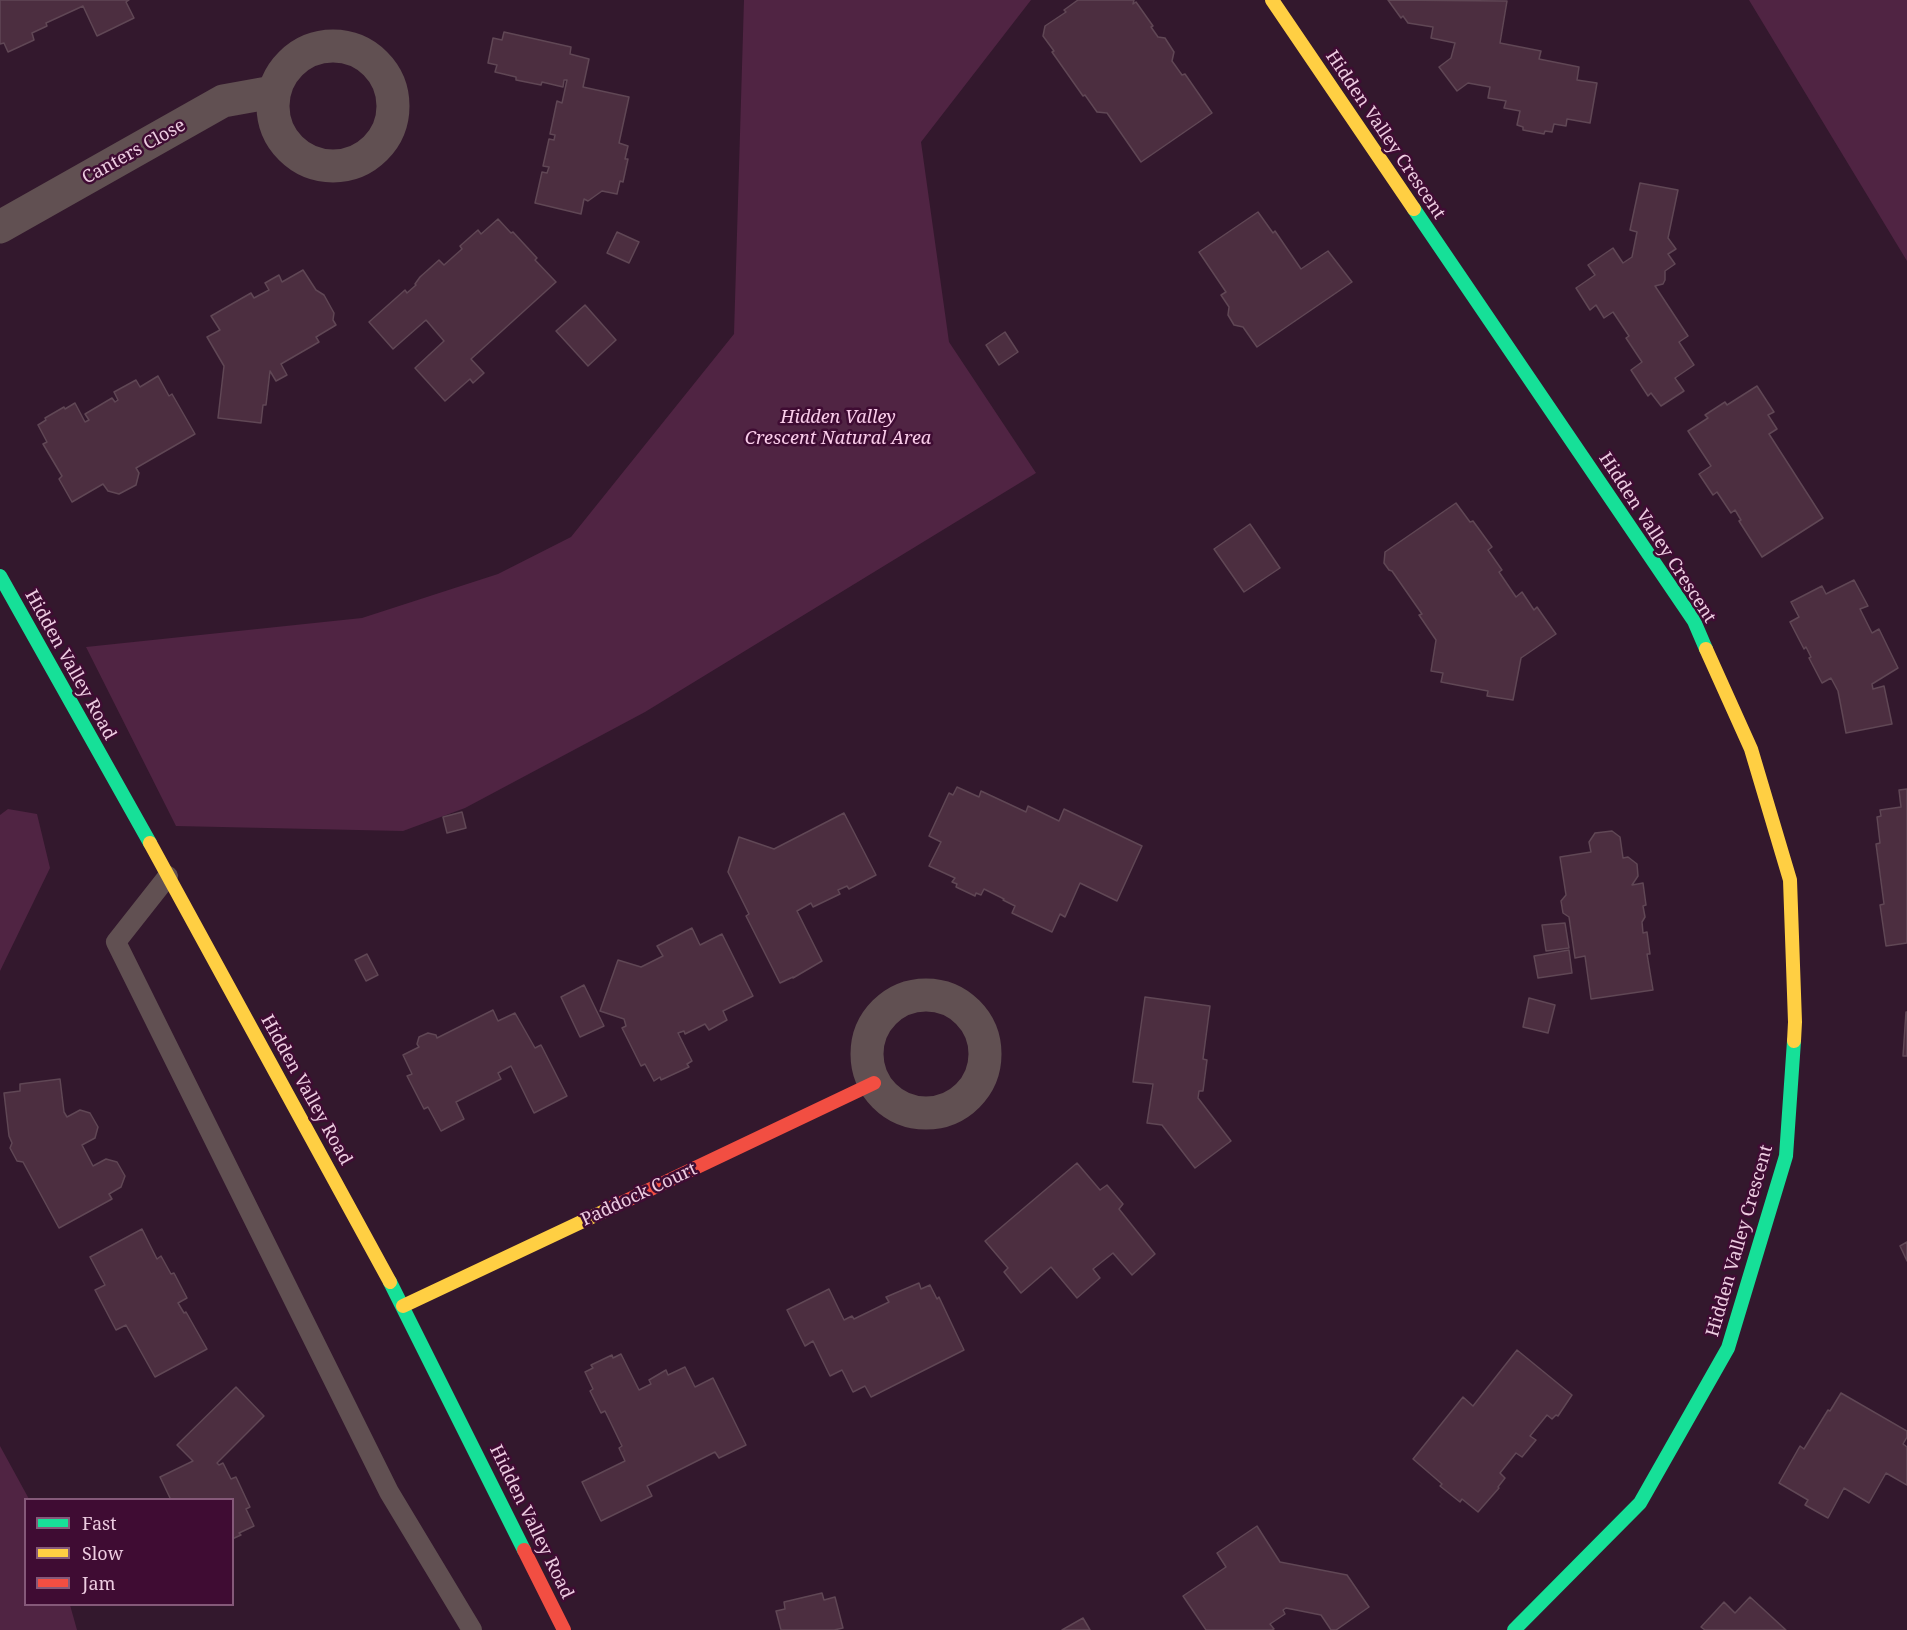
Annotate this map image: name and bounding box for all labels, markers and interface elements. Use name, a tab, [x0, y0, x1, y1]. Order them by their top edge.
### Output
street label: Hidden Valley Crescent	[1321, 47, 1449, 223]
street label: Canters Close	[79, 115, 189, 189]
park label: Hidden Valley Crescent Natural Area	[745, 407, 931, 450]
street label: Hidden Valley Crescent	[1594, 449, 1720, 627]
street label: Hidden Valley Road	[20, 586, 120, 744]
street label: Hidden Valley Road	[256, 1011, 356, 1169]
street label: Hidden Valley Crescent	[1702, 1143, 1778, 1339]
street label: Paddock Court	[578, 1159, 700, 1231]
street label: Hidden Valley Road	[484, 1442, 578, 1602]
legend	[24, 1498, 234, 1606]
text: Fast	[82, 1511, 117, 1535]
text: Slow	[82, 1541, 123, 1565]
text: Jam	[82, 1571, 116, 1595]

